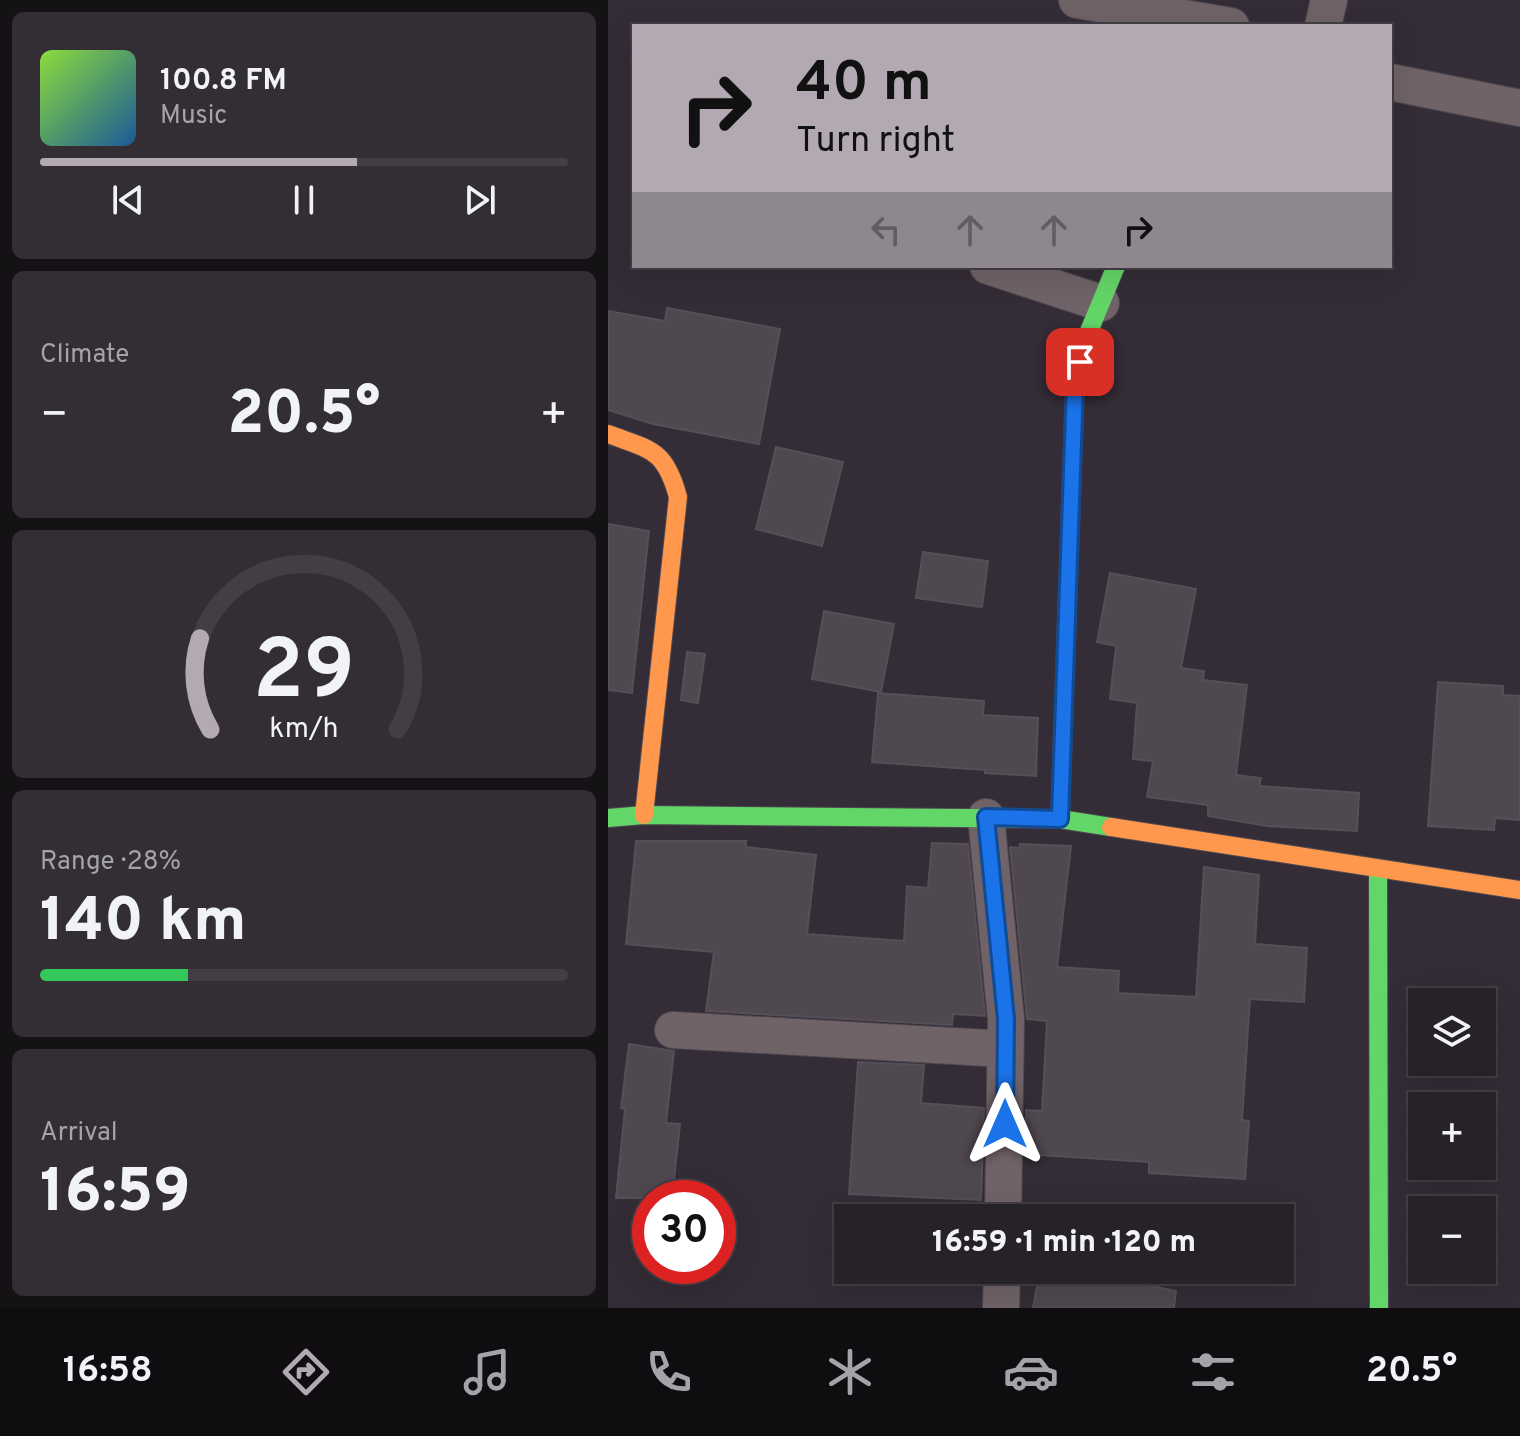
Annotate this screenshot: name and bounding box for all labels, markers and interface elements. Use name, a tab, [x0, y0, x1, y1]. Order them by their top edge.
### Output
text: 40 m	[796, 50, 932, 120]
icon: right	[664, 56, 768, 160]
text: 100.8 FM	[160, 63, 287, 100]
text: Music	[160, 100, 227, 133]
text: Turn right	[796, 119, 955, 165]
icon: previous	[106, 178, 150, 222]
icon: pause	[282, 178, 326, 222]
icon: next	[458, 178, 502, 222]
icon: left	[864, 208, 908, 252]
icon: ahead	[948, 208, 992, 252]
icon: ahead	[1032, 208, 1076, 252]
icon: right	[1116, 208, 1160, 252]
pin	[1046, 328, 1114, 396]
text: Climate	[40, 339, 129, 372]
icon: arrive	[1058, 340, 1102, 384]
text: 20.5°	[228, 379, 380, 455]
text: −	[40, 389, 68, 445]
text: +	[540, 389, 568, 445]
text: 29	[253, 623, 355, 728]
text: km/h	[269, 712, 339, 748]
text: Range · 28%	[40, 846, 181, 879]
text: 140 km	[40, 886, 246, 962]
map controls	[1408, 988, 1496, 1284]
button: layers	[1408, 988, 1496, 1076]
position arrow	[963, 1082, 1047, 1166]
button: +	[1408, 1092, 1496, 1180]
text: Arrival	[40, 1117, 118, 1150]
text: 16:59	[40, 1157, 191, 1233]
speed limit sign: 30	[632, 1180, 736, 1284]
button: −	[1408, 1196, 1496, 1284]
text: 16:59 · 1 min · 120 m	[932, 1225, 1196, 1262]
icon: directions	[278, 1344, 334, 1400]
icon: music	[459, 1344, 515, 1400]
icon: phone	[641, 1344, 697, 1400]
icon: climate	[822, 1344, 878, 1400]
icon: car	[1003, 1344, 1059, 1400]
icon: filters	[1185, 1344, 1241, 1400]
text: 16:58	[63, 1349, 153, 1395]
text: 20.5°	[1366, 1349, 1457, 1395]

